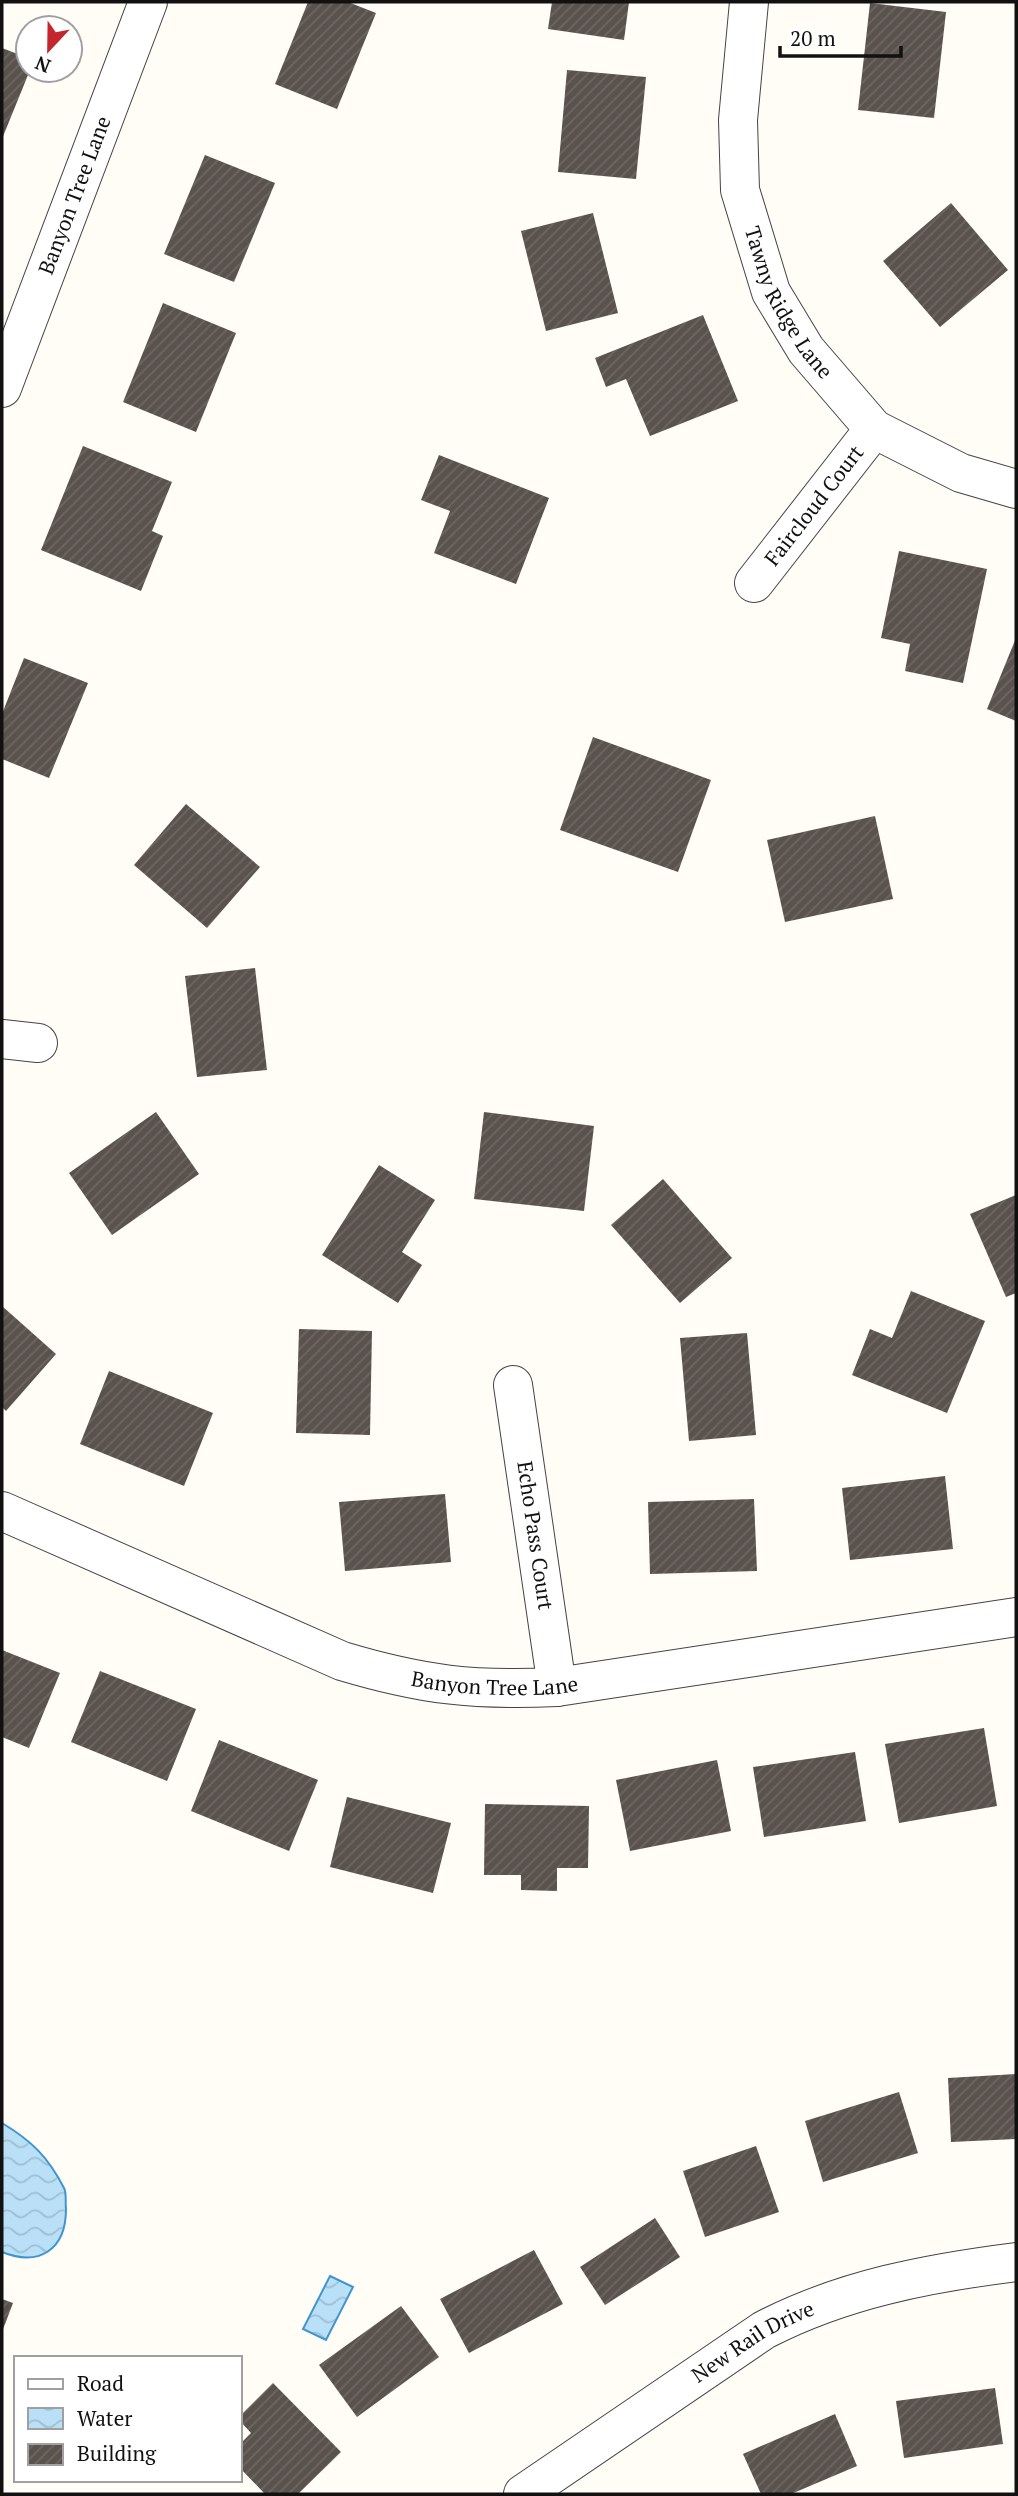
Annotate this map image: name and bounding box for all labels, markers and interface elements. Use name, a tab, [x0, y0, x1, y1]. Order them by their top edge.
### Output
north arrow	[14, 14, 84, 84]
scale bar	[780, 14, 901, 58]
text: 20 m	[790, 24, 836, 52]
text: N	[31, 51, 54, 80]
street label: Banyon Tree Lane	[31, 112, 117, 278]
street label: Tawny Ridge Lane	[739, 223, 840, 384]
street label: Faircloud Court	[758, 439, 869, 571]
street label: Echo Pass Court	[511, 1459, 561, 1612]
street label: Banyon Tree Lane	[409, 1664, 580, 1701]
street label: New Rail Drive	[686, 2294, 818, 2388]
legend	[14, 2356, 242, 2482]
text: Road	[77, 2369, 124, 2397]
text: Water	[77, 2404, 132, 2432]
text: Building	[77, 2439, 157, 2467]

